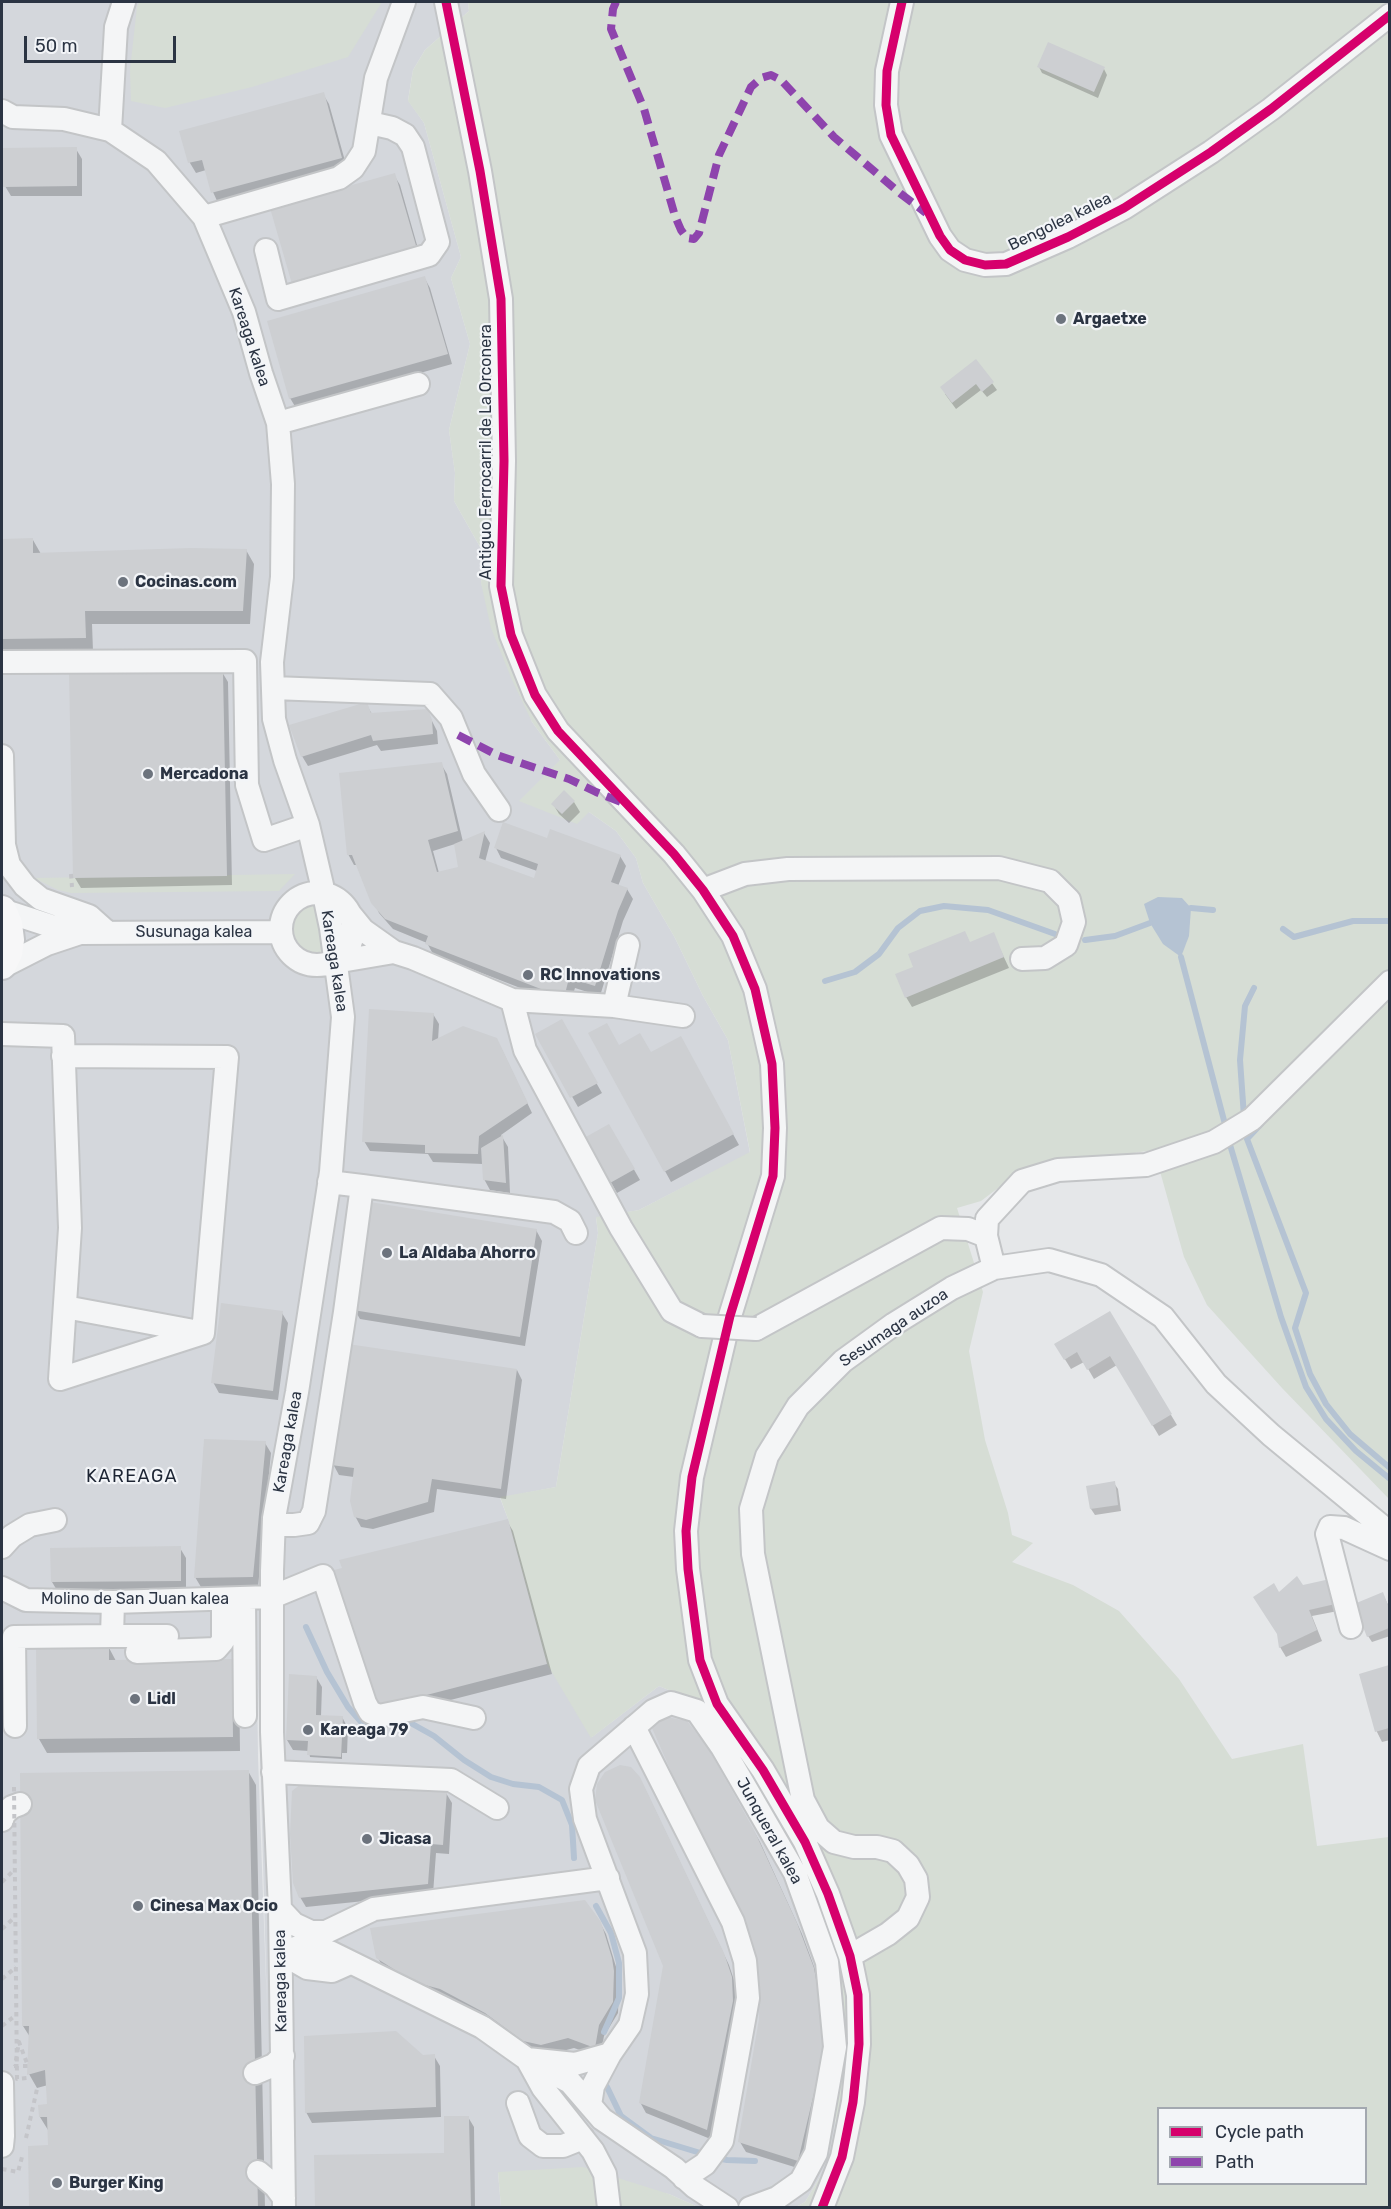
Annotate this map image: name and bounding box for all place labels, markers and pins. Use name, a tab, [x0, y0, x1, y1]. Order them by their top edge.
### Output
place label: Argaetxe	[1073, 309, 1147, 329]
marker: Argaetxe	[1054, 312, 1068, 326]
place label: Cocinas.com	[135, 572, 237, 592]
marker: Cocinas.com	[116, 575, 130, 589]
place label: Mercadona	[160, 764, 248, 784]
marker: Mercadona	[141, 767, 155, 781]
place label: RC Innovations	[540, 965, 660, 985]
marker: RC Innovations	[521, 968, 535, 982]
place label: La Aldaba Ahorro	[399, 1243, 536, 1263]
marker: La Aldaba Ahorro	[380, 1246, 394, 1260]
place label: Lidl	[147, 1689, 176, 1709]
marker: Lidl	[128, 1692, 142, 1706]
place label: Kareaga 79	[320, 1720, 408, 1740]
marker: Kareaga 79	[301, 1723, 315, 1737]
place label: Jicasa	[379, 1829, 431, 1849]
marker: Jicasa	[360, 1832, 374, 1846]
place label: Cinesa Max Ocio	[150, 1896, 278, 1916]
marker: Cinesa Max Ocio	[131, 1899, 145, 1913]
place label: Burger King	[69, 2173, 164, 2193]
marker: Burger King	[50, 2176, 64, 2190]

